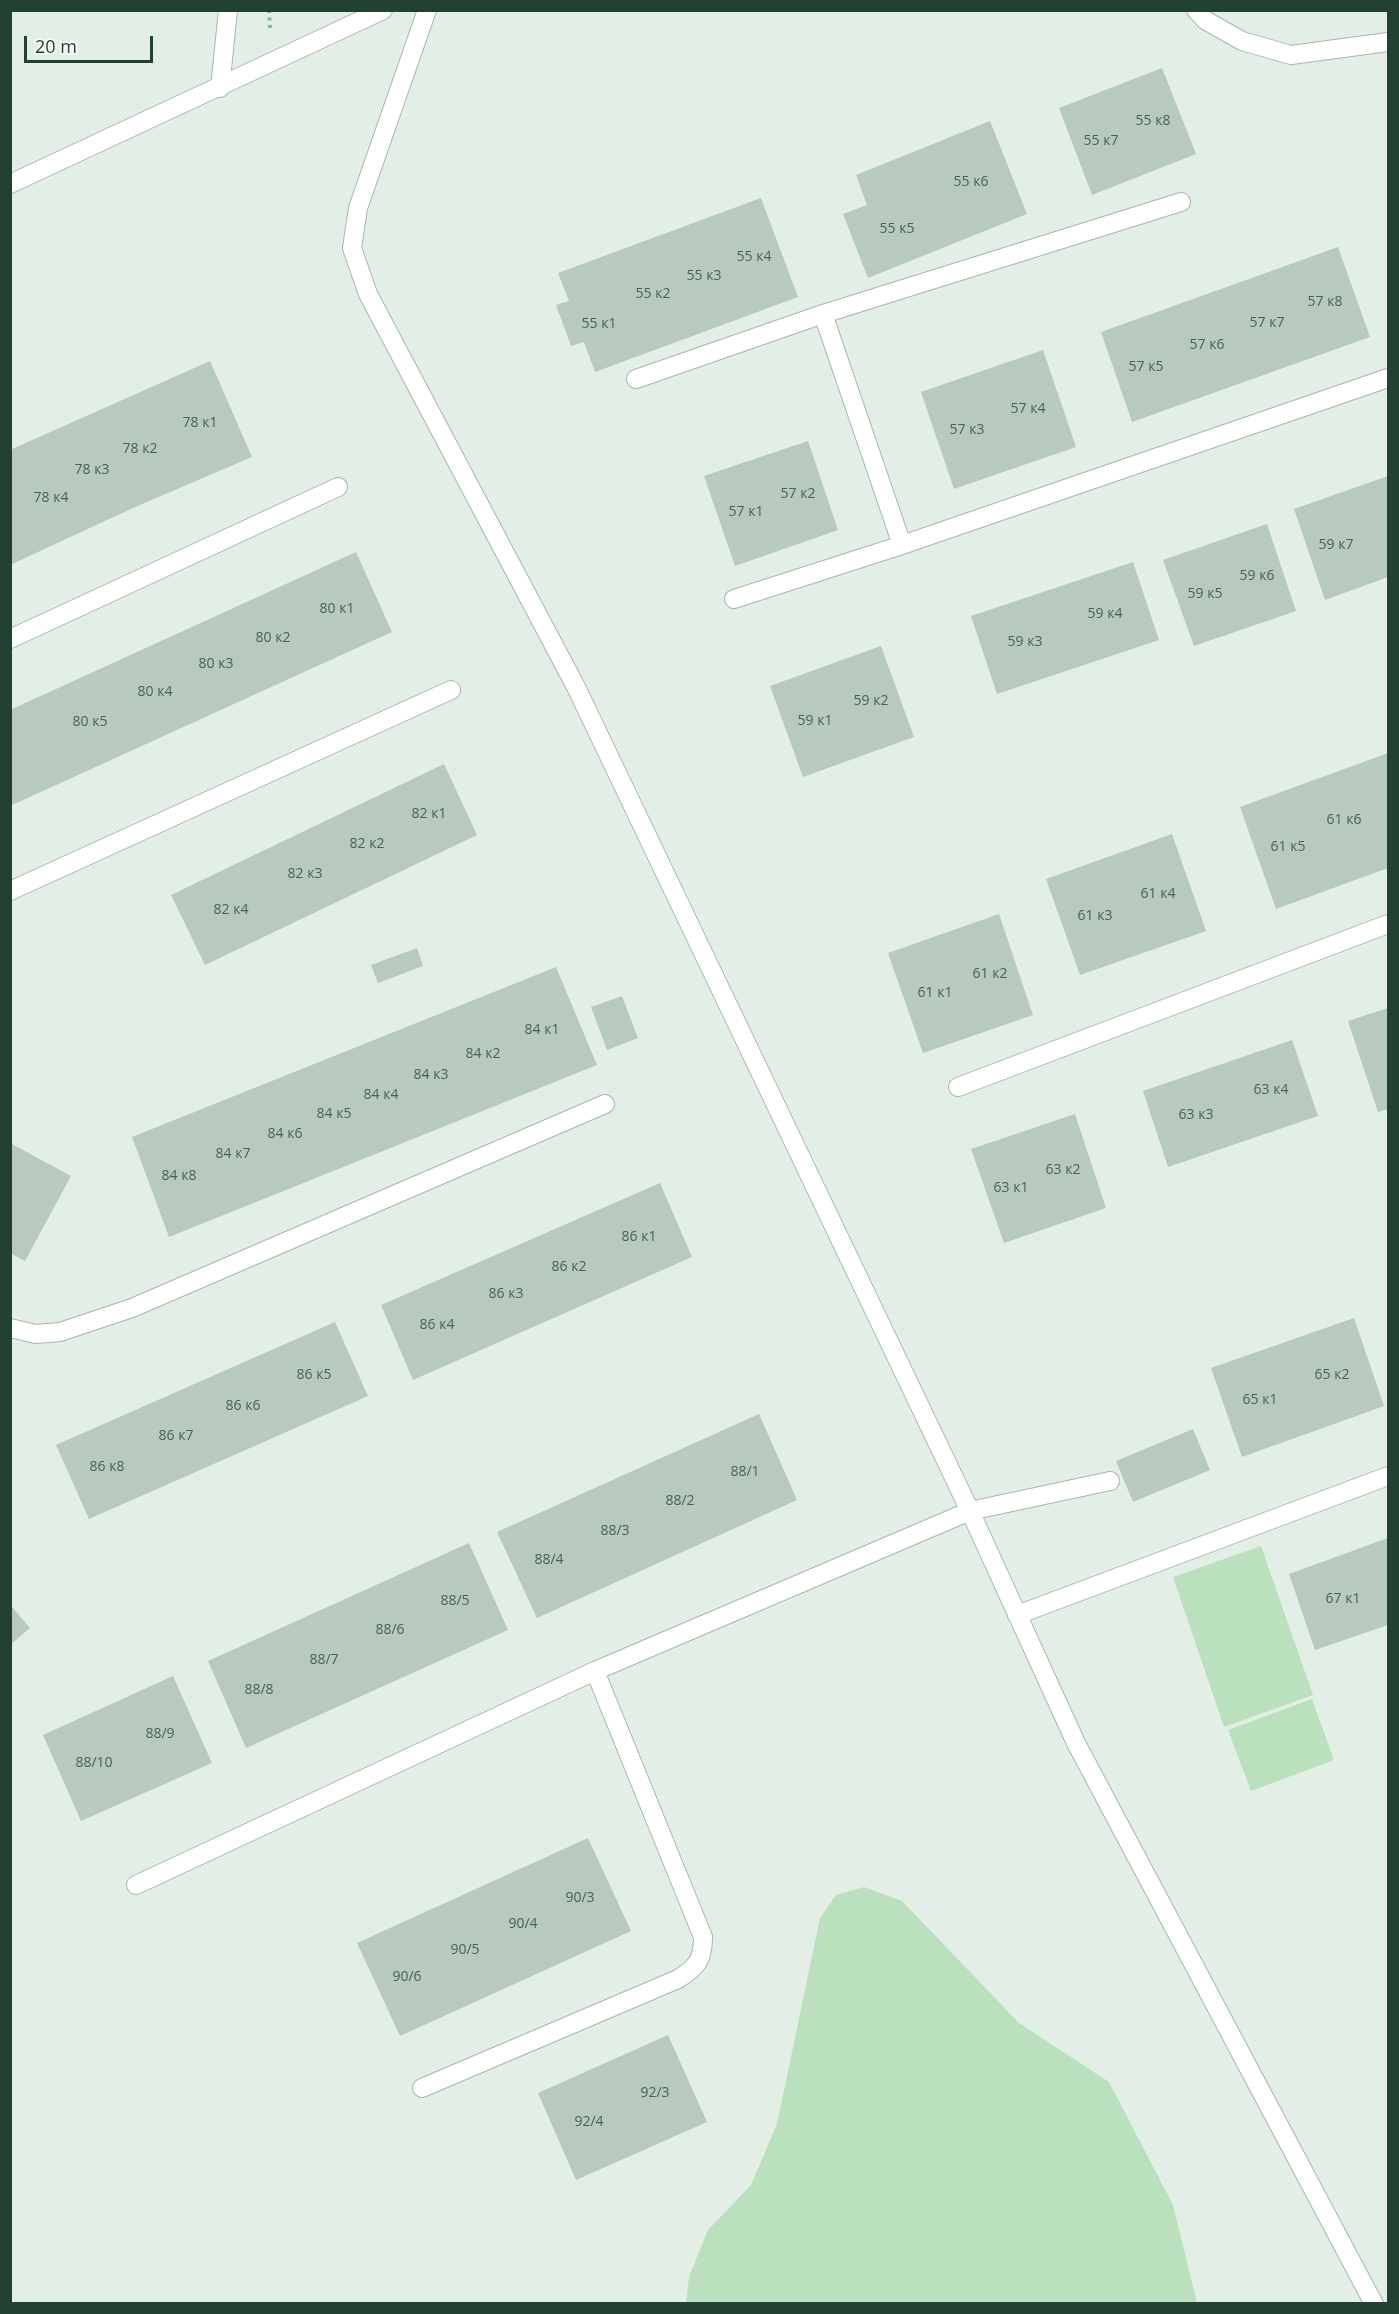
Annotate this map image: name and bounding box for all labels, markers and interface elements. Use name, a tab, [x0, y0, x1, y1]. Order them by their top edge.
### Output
scale bar	[27, 24, 156, 62]
text: 20 m	[35, 34, 77, 58]
house number: 55 к8	[1136, 113, 1170, 129]
house number: 55 к7	[1084, 133, 1118, 149]
house number: 55 к6	[954, 174, 988, 190]
house number: 55 к5	[880, 221, 914, 237]
house number: 55 к4	[737, 249, 771, 265]
house number: 55 к3	[687, 268, 721, 284]
house number: 55 к2	[636, 286, 670, 302]
house number: 57 к8	[1308, 294, 1342, 310]
house number: 57 к7	[1250, 315, 1284, 331]
house number: 55 к1	[582, 316, 616, 332]
house number: 57 к6	[1190, 337, 1224, 353]
house number: 57 к5	[1129, 359, 1163, 375]
house number: 57 к4	[1011, 401, 1045, 417]
house number: 78 к1	[183, 415, 217, 431]
house number: 57 к3	[950, 422, 984, 438]
house number: 78 к2	[123, 441, 157, 457]
house number: 78 к3	[75, 462, 109, 478]
house number: 57 к2	[781, 486, 815, 502]
house number: 78 к4	[34, 490, 68, 506]
house number: 57 к1	[729, 504, 763, 520]
house number: 59 к7	[1319, 537, 1353, 553]
house number: 59 к6	[1240, 568, 1274, 584]
house number: 59 к5	[1188, 586, 1222, 602]
house number: 80 к1	[320, 601, 354, 617]
house number: 59 к4	[1088, 606, 1122, 622]
house number: 80 к2	[256, 630, 290, 646]
house number: 59 к3	[1008, 634, 1042, 650]
house number: 80 к3	[199, 656, 233, 672]
house number: 80 к4	[138, 684, 172, 700]
house number: 59 к2	[854, 693, 888, 709]
house number: 59 к1	[798, 713, 832, 729]
house number: 80 к5	[73, 714, 107, 730]
house number: 82 к1	[412, 806, 446, 822]
house number: 61 к6	[1327, 812, 1361, 828]
house number: 82 к2	[350, 836, 384, 852]
house number: 61 к5	[1271, 839, 1305, 855]
house number: 82 к3	[288, 866, 322, 882]
house number: 61 к4	[1141, 886, 1175, 902]
house number: 82 к4	[214, 902, 248, 918]
house number: 61 к3	[1078, 908, 1112, 924]
house number: 61 к2	[973, 966, 1007, 982]
house number: 61 к1	[918, 985, 952, 1001]
house number: 84 к1	[525, 1022, 559, 1038]
house number: 84 к2	[466, 1046, 500, 1062]
house number: 84 к3	[414, 1067, 448, 1083]
house number: 63 к4	[1254, 1082, 1288, 1098]
house number: 84 к4	[364, 1087, 398, 1103]
house number: 84 к5	[317, 1106, 351, 1122]
house number: 63 к3	[1179, 1107, 1213, 1123]
house number: 84 к6	[268, 1126, 302, 1142]
house number: 84 к7	[216, 1146, 250, 1162]
house number: 63 к2	[1046, 1162, 1080, 1178]
house number: 84 к8	[162, 1168, 196, 1184]
house number: 63 к1	[994, 1180, 1028, 1196]
house number: 86 к1	[622, 1229, 656, 1245]
house number: 86 к2	[552, 1259, 586, 1275]
house number: 86 к3	[489, 1286, 523, 1302]
house number: 86 к4	[420, 1317, 454, 1333]
house number: 86 к5	[297, 1367, 331, 1383]
house number: 65 к2	[1315, 1367, 1349, 1383]
house number: 65 к1	[1243, 1392, 1277, 1408]
house number: 86 к6	[226, 1398, 260, 1414]
house number: 86 к7	[159, 1428, 193, 1444]
house number: 86 к8	[90, 1459, 124, 1475]
house number: 88/1	[730, 1464, 760, 1480]
house number: 88/2	[665, 1493, 695, 1509]
house number: 88/3	[600, 1523, 630, 1539]
house number: 88/4	[534, 1552, 564, 1568]
house number: 67 к1	[1326, 1591, 1360, 1607]
house number: 88/5	[440, 1593, 470, 1609]
house number: 88/6	[375, 1622, 405, 1638]
house number: 88/7	[309, 1652, 339, 1668]
house number: 88/8	[244, 1682, 274, 1698]
house number: 88/9	[145, 1726, 175, 1742]
house number: 88/10	[75, 1755, 113, 1771]
house number: 90/3	[565, 1890, 595, 1906]
house number: 90/4	[508, 1916, 538, 1932]
house number: 90/5	[450, 1942, 480, 1958]
house number: 90/6	[392, 1969, 422, 1985]
house number: 92/3	[640, 2085, 670, 2101]
house number: 92/4	[574, 2114, 604, 2130]

